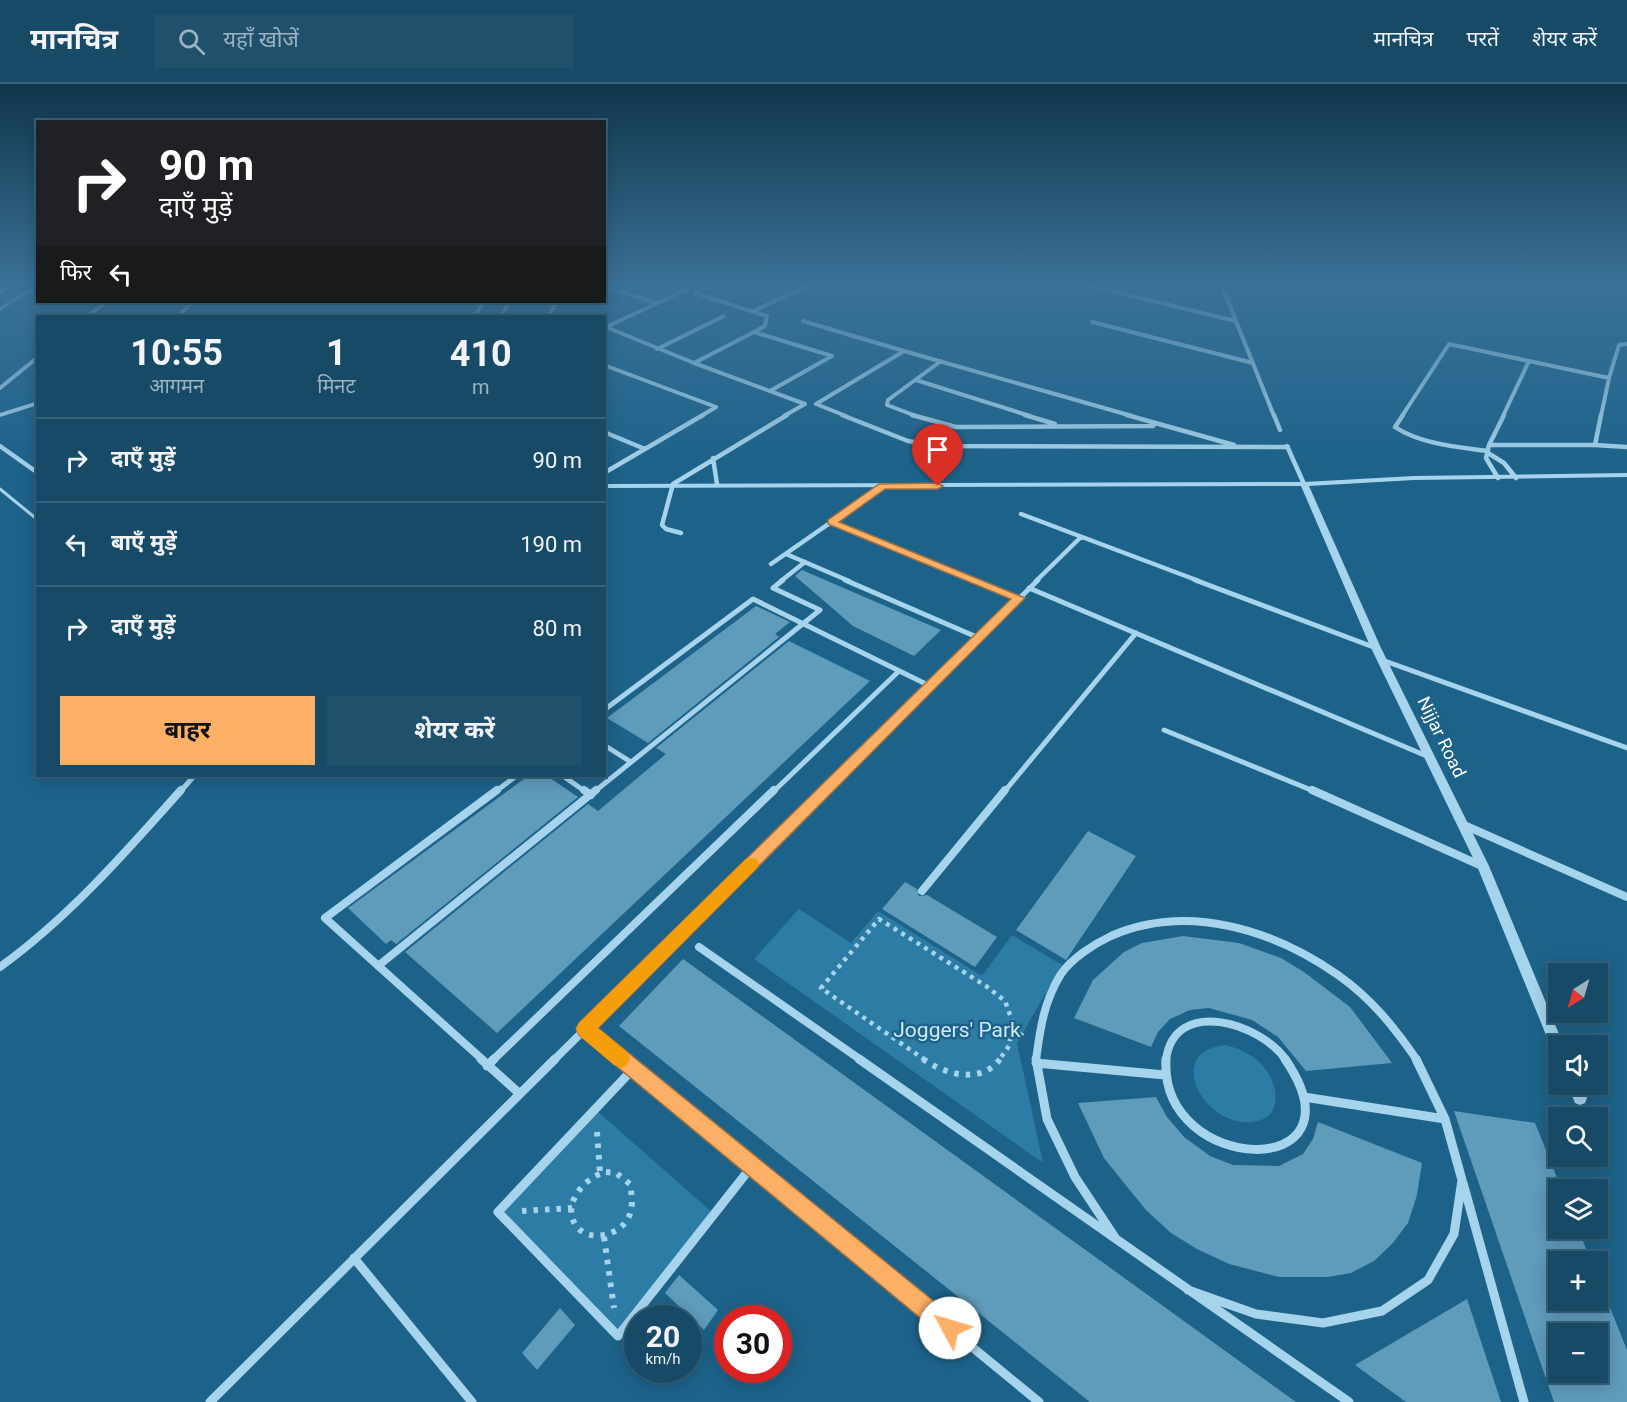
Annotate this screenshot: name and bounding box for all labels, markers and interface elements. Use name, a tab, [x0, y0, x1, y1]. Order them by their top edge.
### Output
search box	[154, 14, 574, 68]
text: मानचित्र	[30, 23, 118, 56]
icon: search	[175, 25, 208, 58]
text: यहाँ खोजें	[223, 27, 299, 52]
text: मानचित्र	[1373, 27, 1434, 51]
text: परतें	[1467, 27, 1499, 51]
text: शेयर करें	[1532, 27, 1597, 51]
text: 90 m	[159, 141, 254, 190]
icon: right	[60, 144, 138, 222]
text: दाएँ मुड़ें	[159, 191, 233, 223]
icon: left	[104, 258, 137, 291]
text: फिर	[60, 260, 92, 285]
text: 10:55	[130, 332, 223, 374]
text: 1	[326, 332, 347, 374]
text: 410	[450, 333, 512, 375]
text: आगमन	[149, 374, 204, 398]
text: मिनट	[317, 374, 356, 398]
text: m	[472, 375, 490, 399]
pin	[912, 424, 963, 486]
icon: arrive	[921, 433, 954, 466]
icon: right	[60, 444, 93, 477]
text: दाएँ मुड़ें	[111, 446, 176, 471]
text: 90 m	[533, 448, 582, 473]
icon: left	[60, 528, 93, 561]
text: बाएँ मुड़ें	[111, 530, 177, 555]
text: 190 m	[520, 532, 582, 557]
icon: right	[60, 612, 93, 645]
text: दाएँ मुड़ें	[111, 614, 176, 639]
text: 80 m	[533, 616, 582, 641]
street label: Nijjar Road	[1413, 693, 1471, 781]
button: बाहर	[60, 696, 315, 765]
button: शेयर करें	[327, 696, 582, 765]
north arrow	[1548, 963, 1608, 1023]
map controls	[1548, 963, 1608, 1383]
park label: Joggers' Park	[893, 1018, 1021, 1042]
button: sound	[1548, 1035, 1608, 1095]
button: search	[1548, 1107, 1608, 1167]
button: layers	[1548, 1179, 1608, 1239]
button: +	[1548, 1251, 1608, 1311]
position arrow	[918, 1296, 982, 1360]
speed limit sign: 30	[714, 1305, 792, 1383]
text: 20	[646, 1319, 680, 1354]
button: −	[1548, 1323, 1608, 1383]
text: km/h	[645, 1350, 681, 1368]

